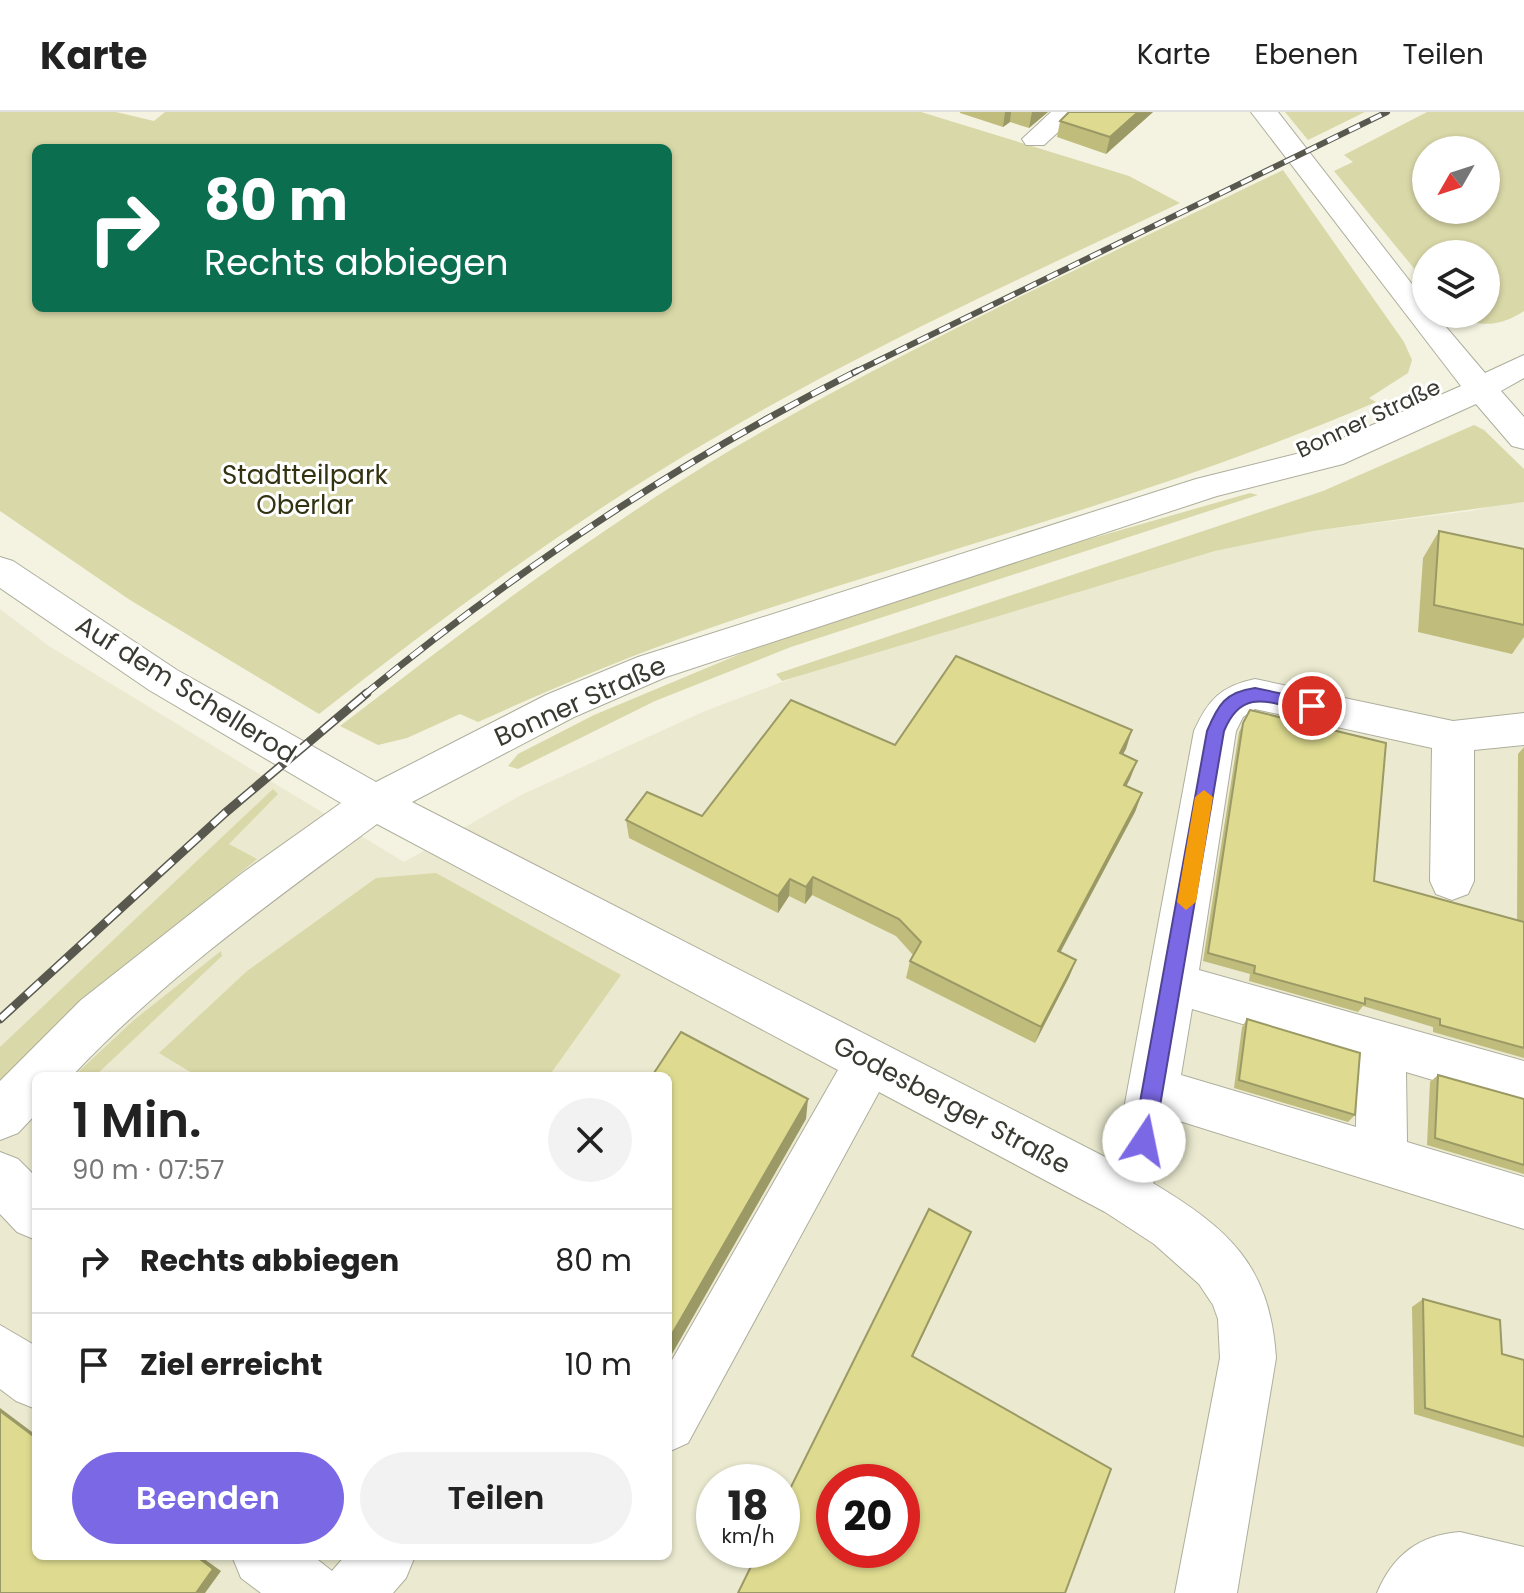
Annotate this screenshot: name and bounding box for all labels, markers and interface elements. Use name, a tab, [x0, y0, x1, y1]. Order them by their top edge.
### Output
text: Karte	[40, 29, 147, 82]
text: Karte	[1137, 35, 1211, 74]
text: Ebenen	[1255, 35, 1358, 74]
text: Teilen	[1402, 35, 1484, 74]
north arrow	[1412, 136, 1500, 224]
map controls	[1412, 136, 1500, 328]
text: 80 m	[204, 161, 348, 240]
icon: right	[72, 176, 176, 280]
text: Rechts abbiegen	[204, 237, 509, 288]
button: layers	[1412, 240, 1500, 328]
street label: Bonner Straße	[1291, 371, 1445, 465]
park label: Stadtteilpark Oberlar	[222, 457, 389, 523]
street label: Auf dem Schellerod	[69, 607, 303, 771]
street label: Bonner Straße	[488, 647, 672, 755]
pin	[1278, 672, 1346, 740]
icon: arrive	[1290, 684, 1334, 728]
street label: Godesberger Straße	[827, 1027, 1077, 1183]
text: 1 Min.	[72, 1087, 202, 1154]
button: close	[548, 1098, 632, 1182]
position arrow	[1102, 1099, 1186, 1183]
text: 90 m · 07:57	[72, 1152, 224, 1188]
icon: right	[72, 1239, 116, 1283]
text: Rechts abbiegen	[140, 1239, 399, 1282]
text: 80 m	[555, 1239, 632, 1282]
icon: arrive	[72, 1343, 116, 1387]
text: Ziel erreicht	[140, 1343, 322, 1386]
text: 10 m	[565, 1343, 632, 1386]
button: Beenden	[72, 1452, 344, 1544]
button: Teilen	[360, 1452, 632, 1544]
speed limit sign: 20	[816, 1464, 920, 1568]
text: 18	[728, 1478, 768, 1534]
text: km/h	[721, 1522, 775, 1550]

